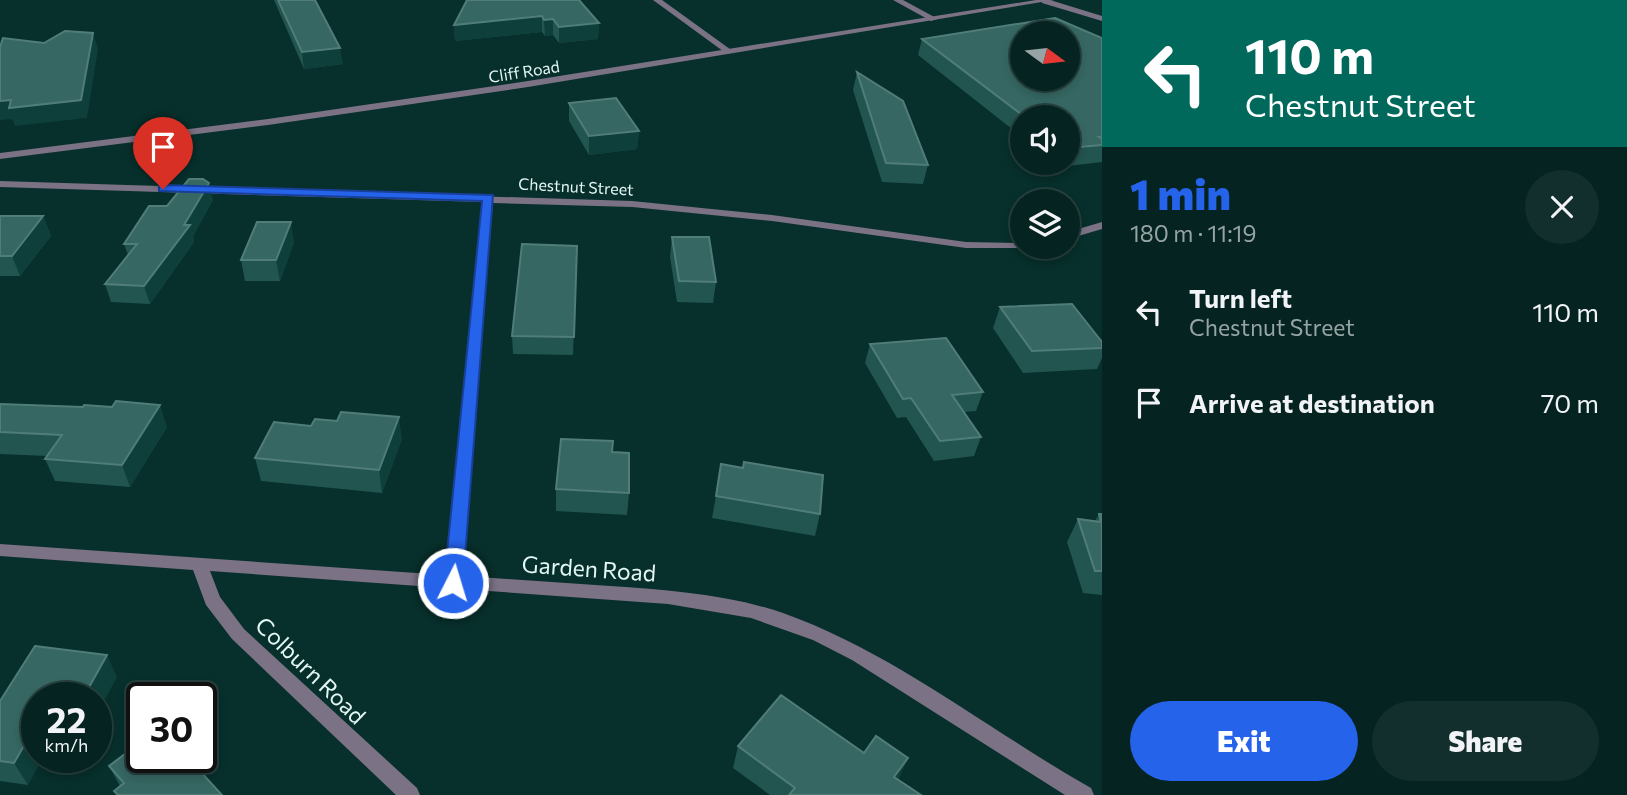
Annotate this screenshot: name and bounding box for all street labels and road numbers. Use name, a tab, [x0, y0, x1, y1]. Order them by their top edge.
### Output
street label: Cliff Road	[487, 56, 561, 86]
street label: Chestnut Street	[518, 173, 635, 199]
street label: Garden Road	[521, 549, 657, 587]
street label: Colburn Road	[250, 611, 372, 729]

